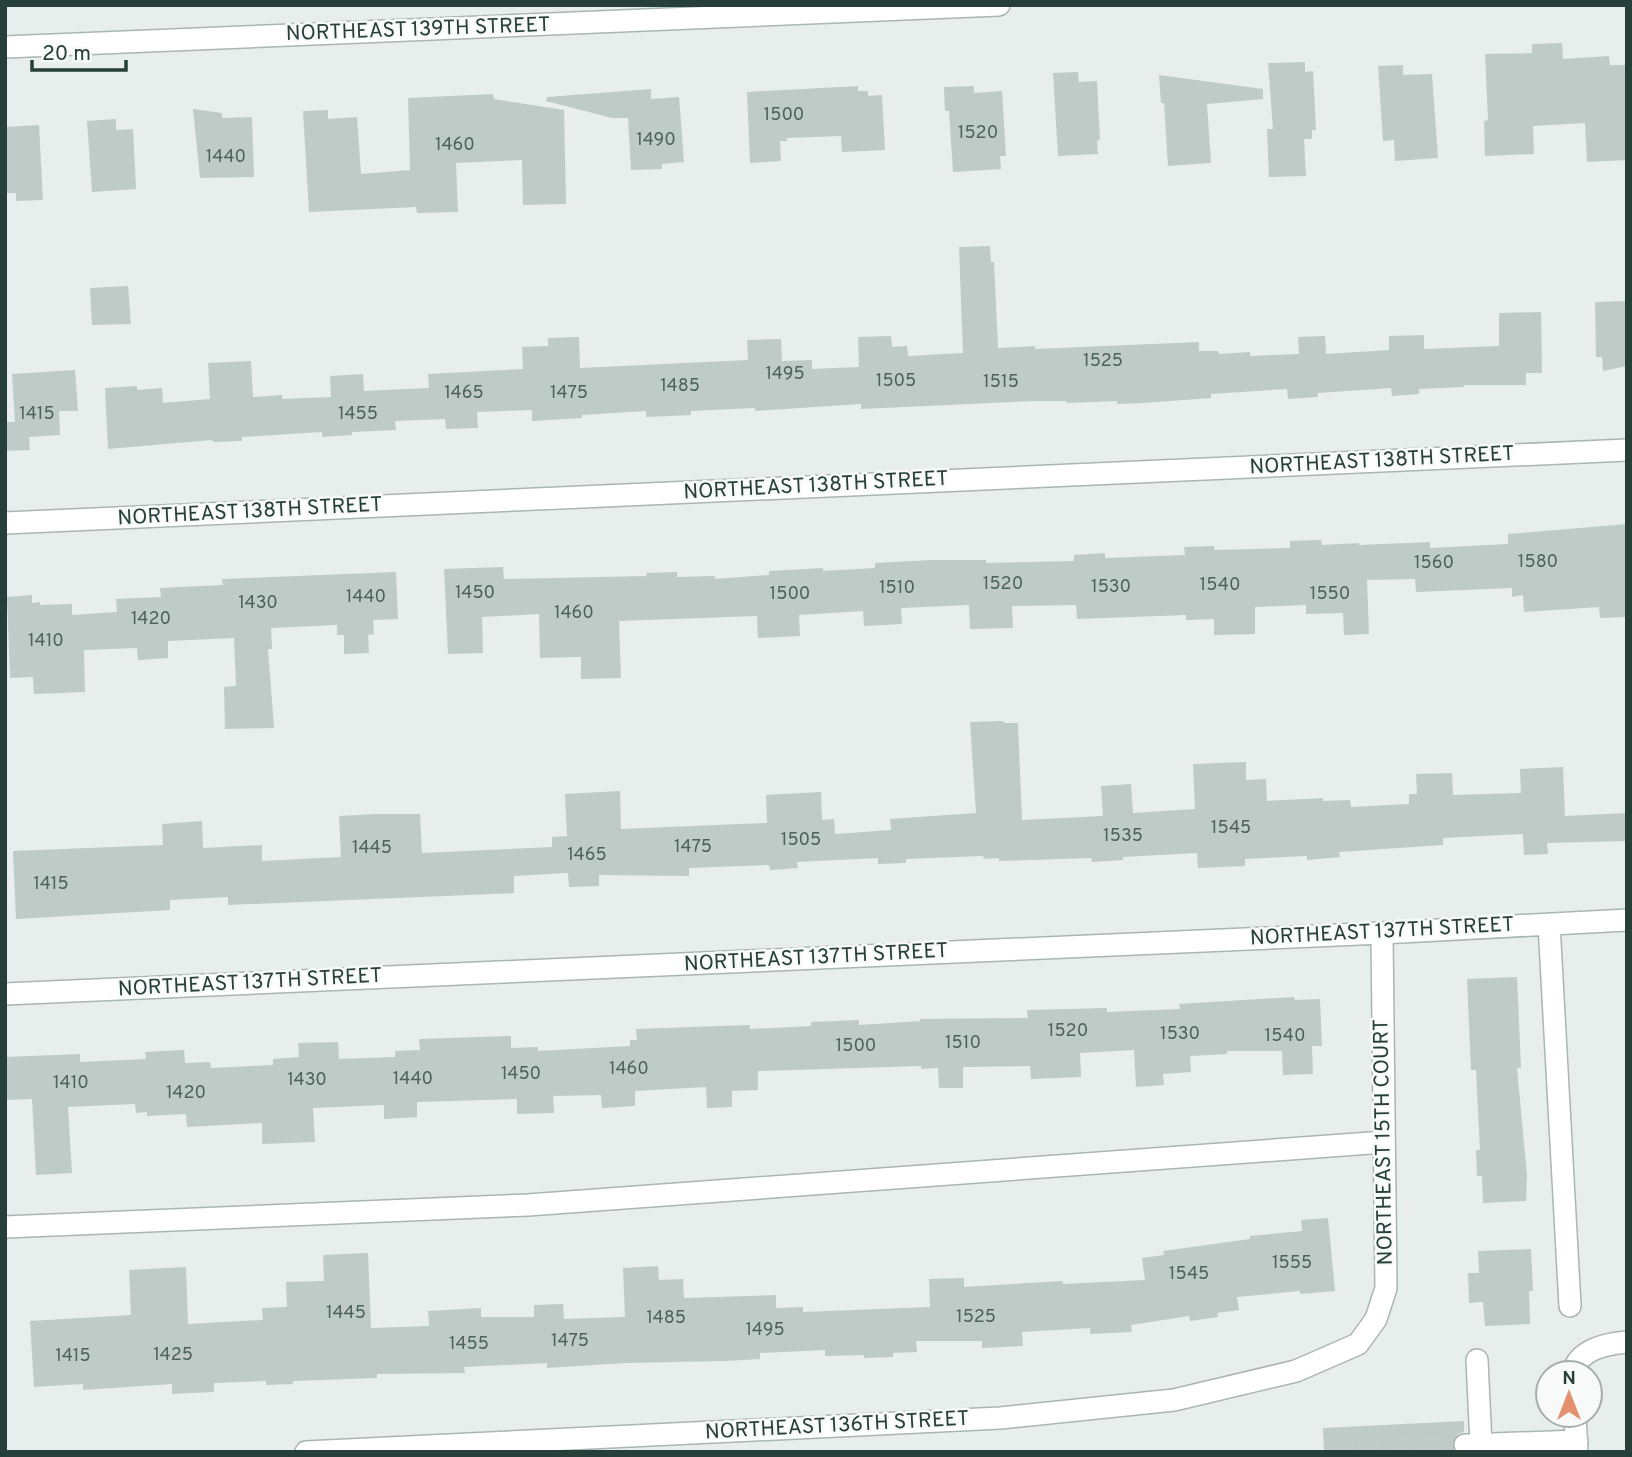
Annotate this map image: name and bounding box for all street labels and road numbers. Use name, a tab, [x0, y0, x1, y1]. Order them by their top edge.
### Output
street label: NORTHEAST 139TH STREET	[285, 12, 551, 48]
street label: NORTHEAST 138TH STREET	[1249, 441, 1515, 481]
street label: NORTHEAST 138TH STREET	[683, 466, 949, 506]
street label: NORTHEAST 138TH STREET	[117, 492, 383, 532]
street label: NORTHEAST 137TH STREET	[1249, 912, 1515, 952]
street label: NORTHEAST 137TH STREET	[683, 938, 949, 978]
street label: NORTHEAST 137TH STREET	[117, 963, 383, 1003]
street label: NORTHEAST 15TH COURT	[1368, 1019, 1400, 1265]
street label: NORTHEAST 136TH STREET	[704, 1406, 970, 1446]

